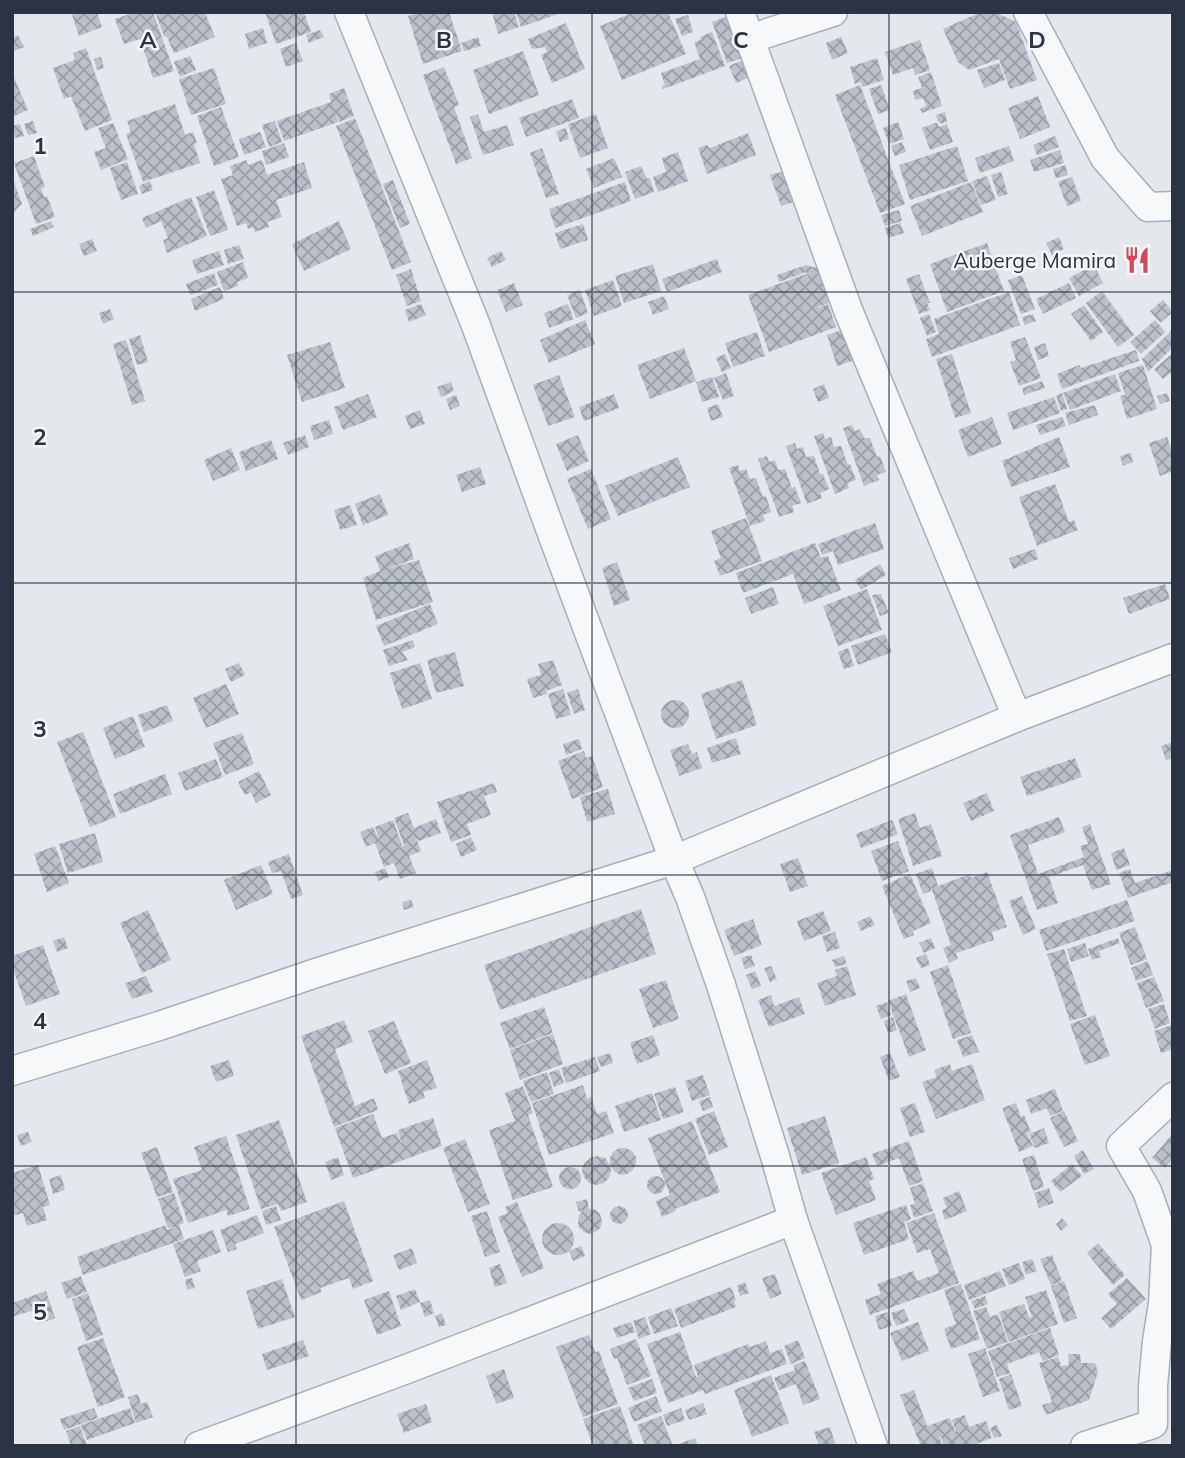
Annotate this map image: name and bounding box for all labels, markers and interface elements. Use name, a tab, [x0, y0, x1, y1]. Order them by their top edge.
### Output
text: A	[139, 25, 157, 54]
text: B	[436, 25, 452, 54]
text: C	[733, 25, 749, 54]
text: D	[1028, 25, 1046, 54]
text: 1	[33, 131, 47, 160]
restaurant icon: Auberge Mamira	[1122, 245, 1152, 275]
place label: Auberge Mamira	[953, 247, 1116, 273]
text: 2	[33, 422, 47, 451]
text: 3	[33, 714, 47, 743]
text: 4	[33, 1006, 47, 1035]
text: 5	[33, 1297, 47, 1326]

